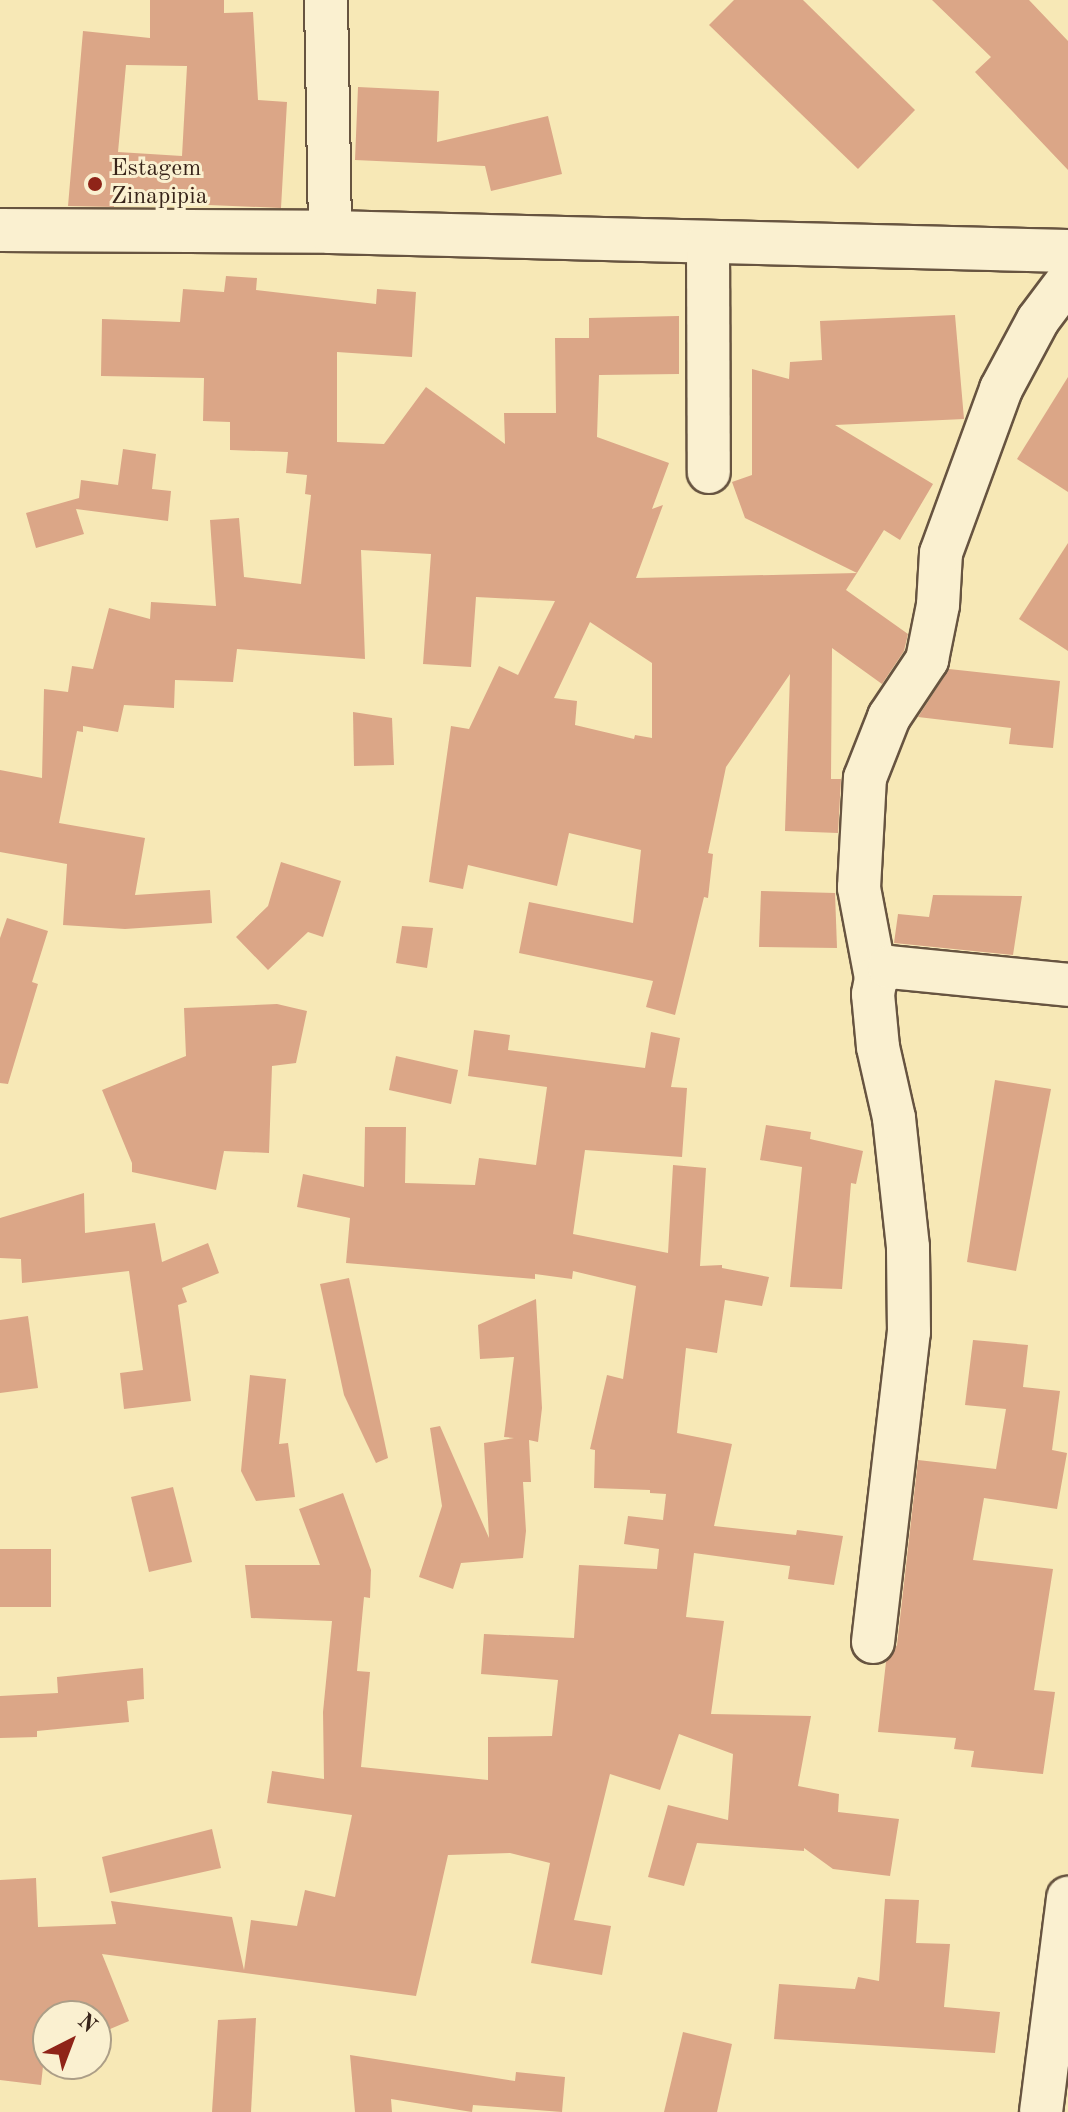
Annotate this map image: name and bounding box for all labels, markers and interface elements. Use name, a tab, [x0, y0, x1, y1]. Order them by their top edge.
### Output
place label: Estagem Zinapipia	[111, 156, 208, 212]
marker: Estagem Zinapipia	[86, 175, 104, 193]
north arrow	[32, 2000, 112, 2080]
text: N	[73, 2010, 100, 2037]

